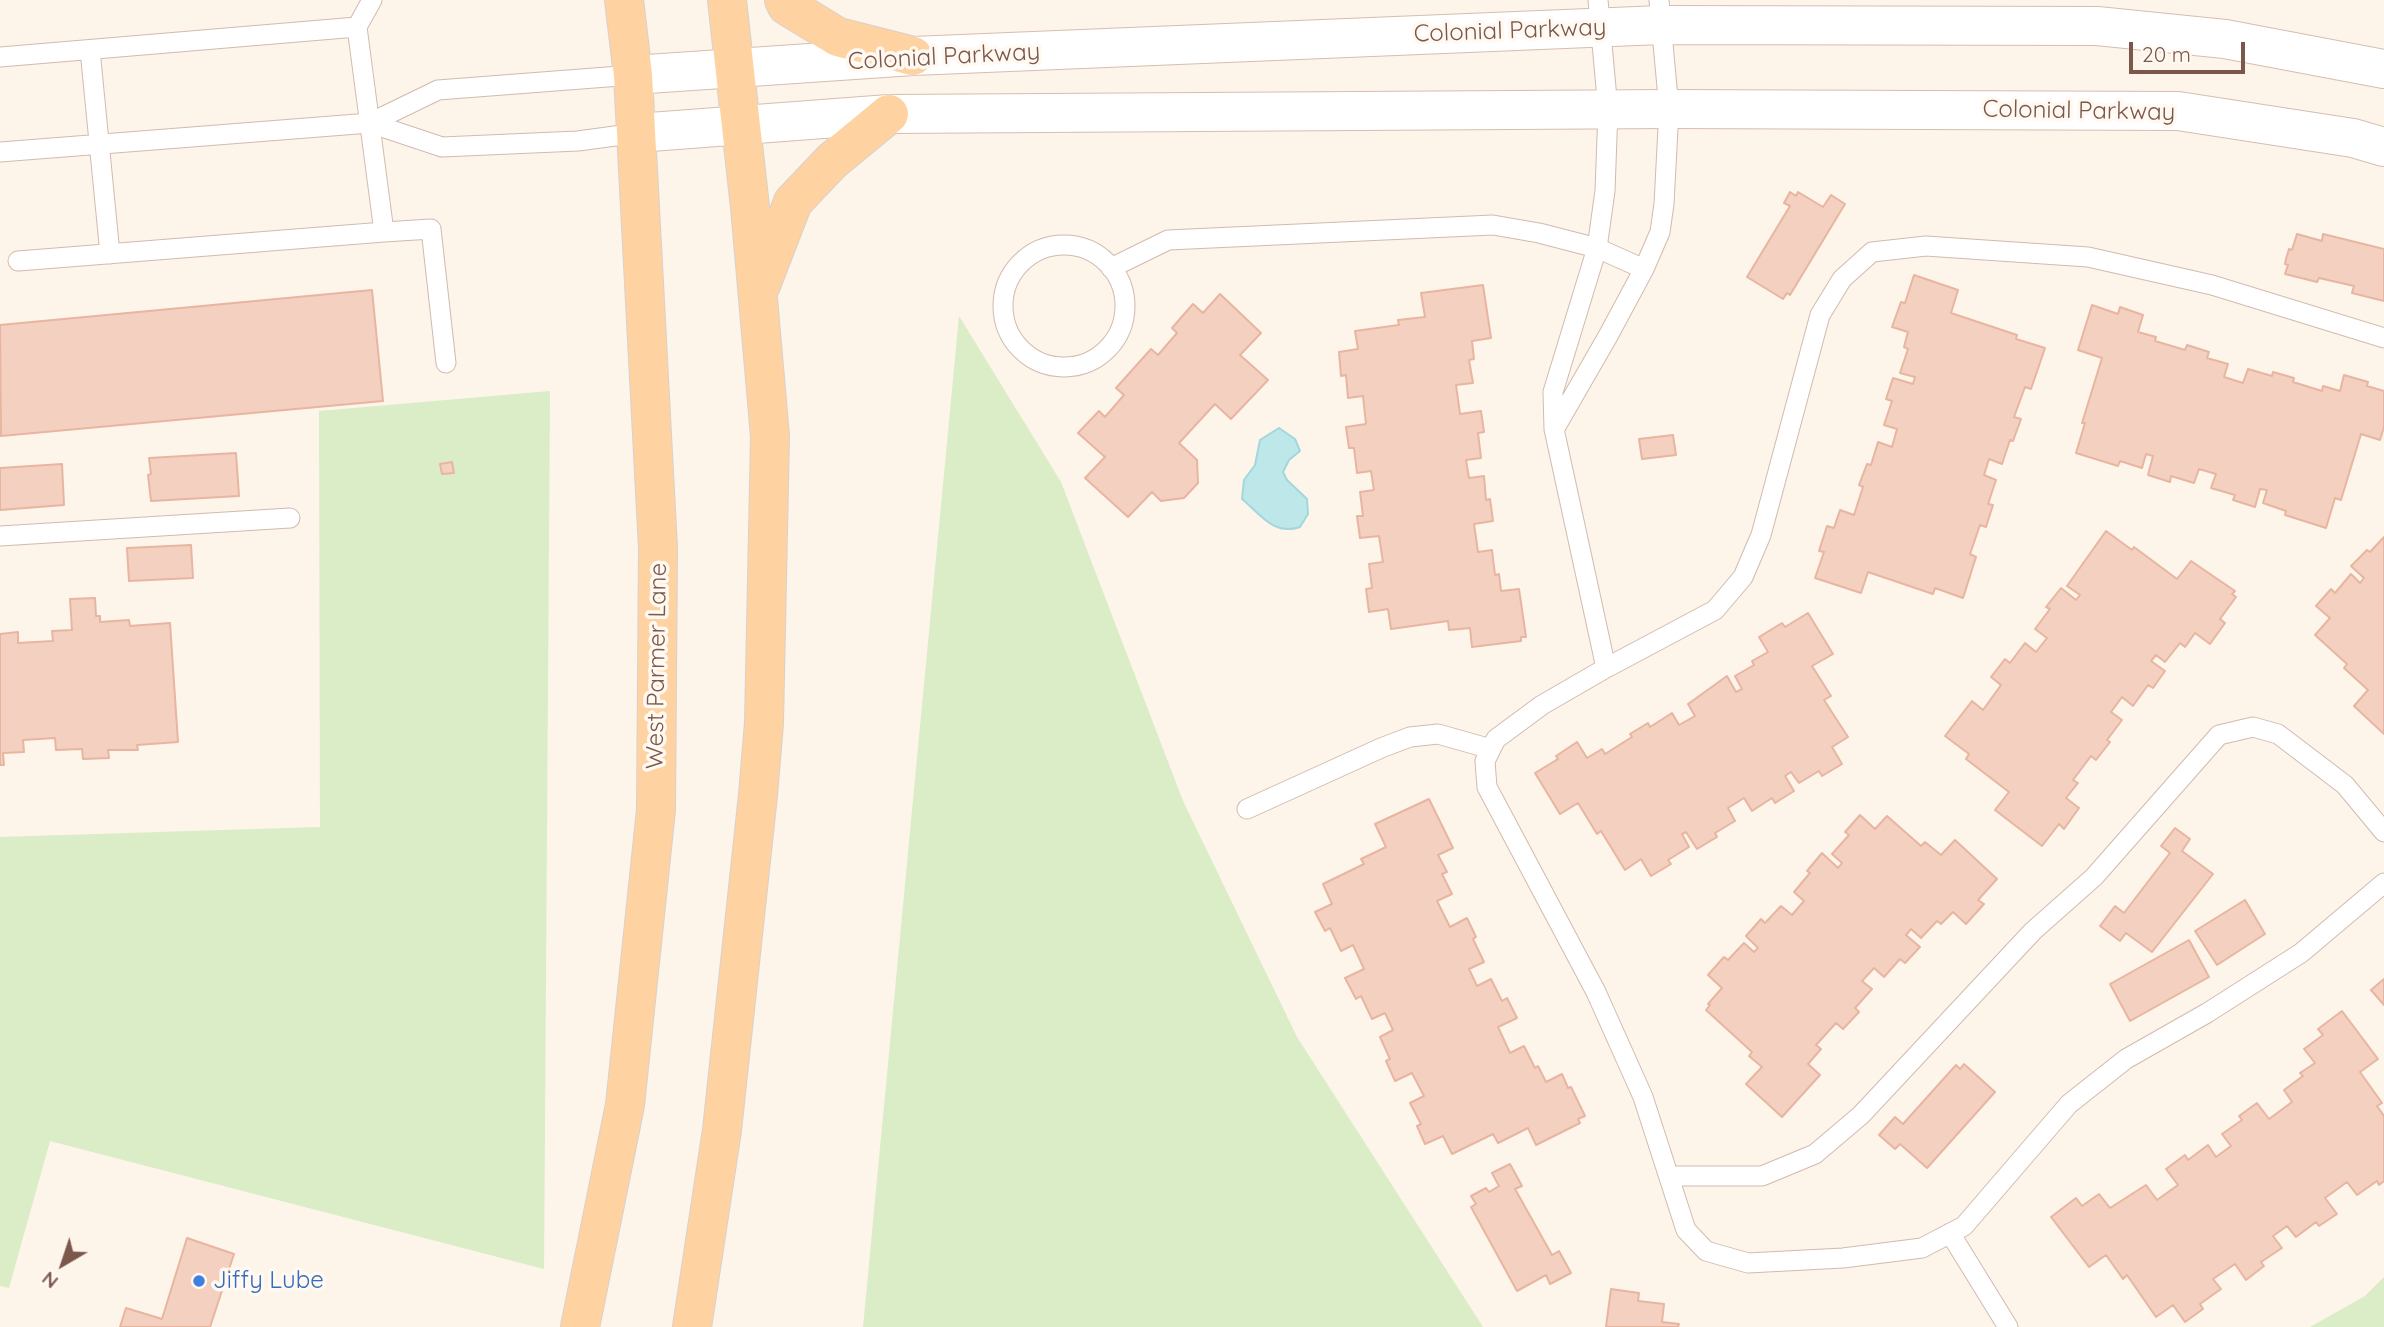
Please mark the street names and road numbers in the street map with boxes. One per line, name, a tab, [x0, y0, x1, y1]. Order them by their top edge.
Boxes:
street label: Colonial Parkway	[1413, 13, 1607, 49]
street label: Colonial Parkway	[847, 38, 1041, 76]
street label: Colonial Parkway	[1982, 95, 2176, 127]
street label: West Parmer Lane	[641, 563, 673, 769]

